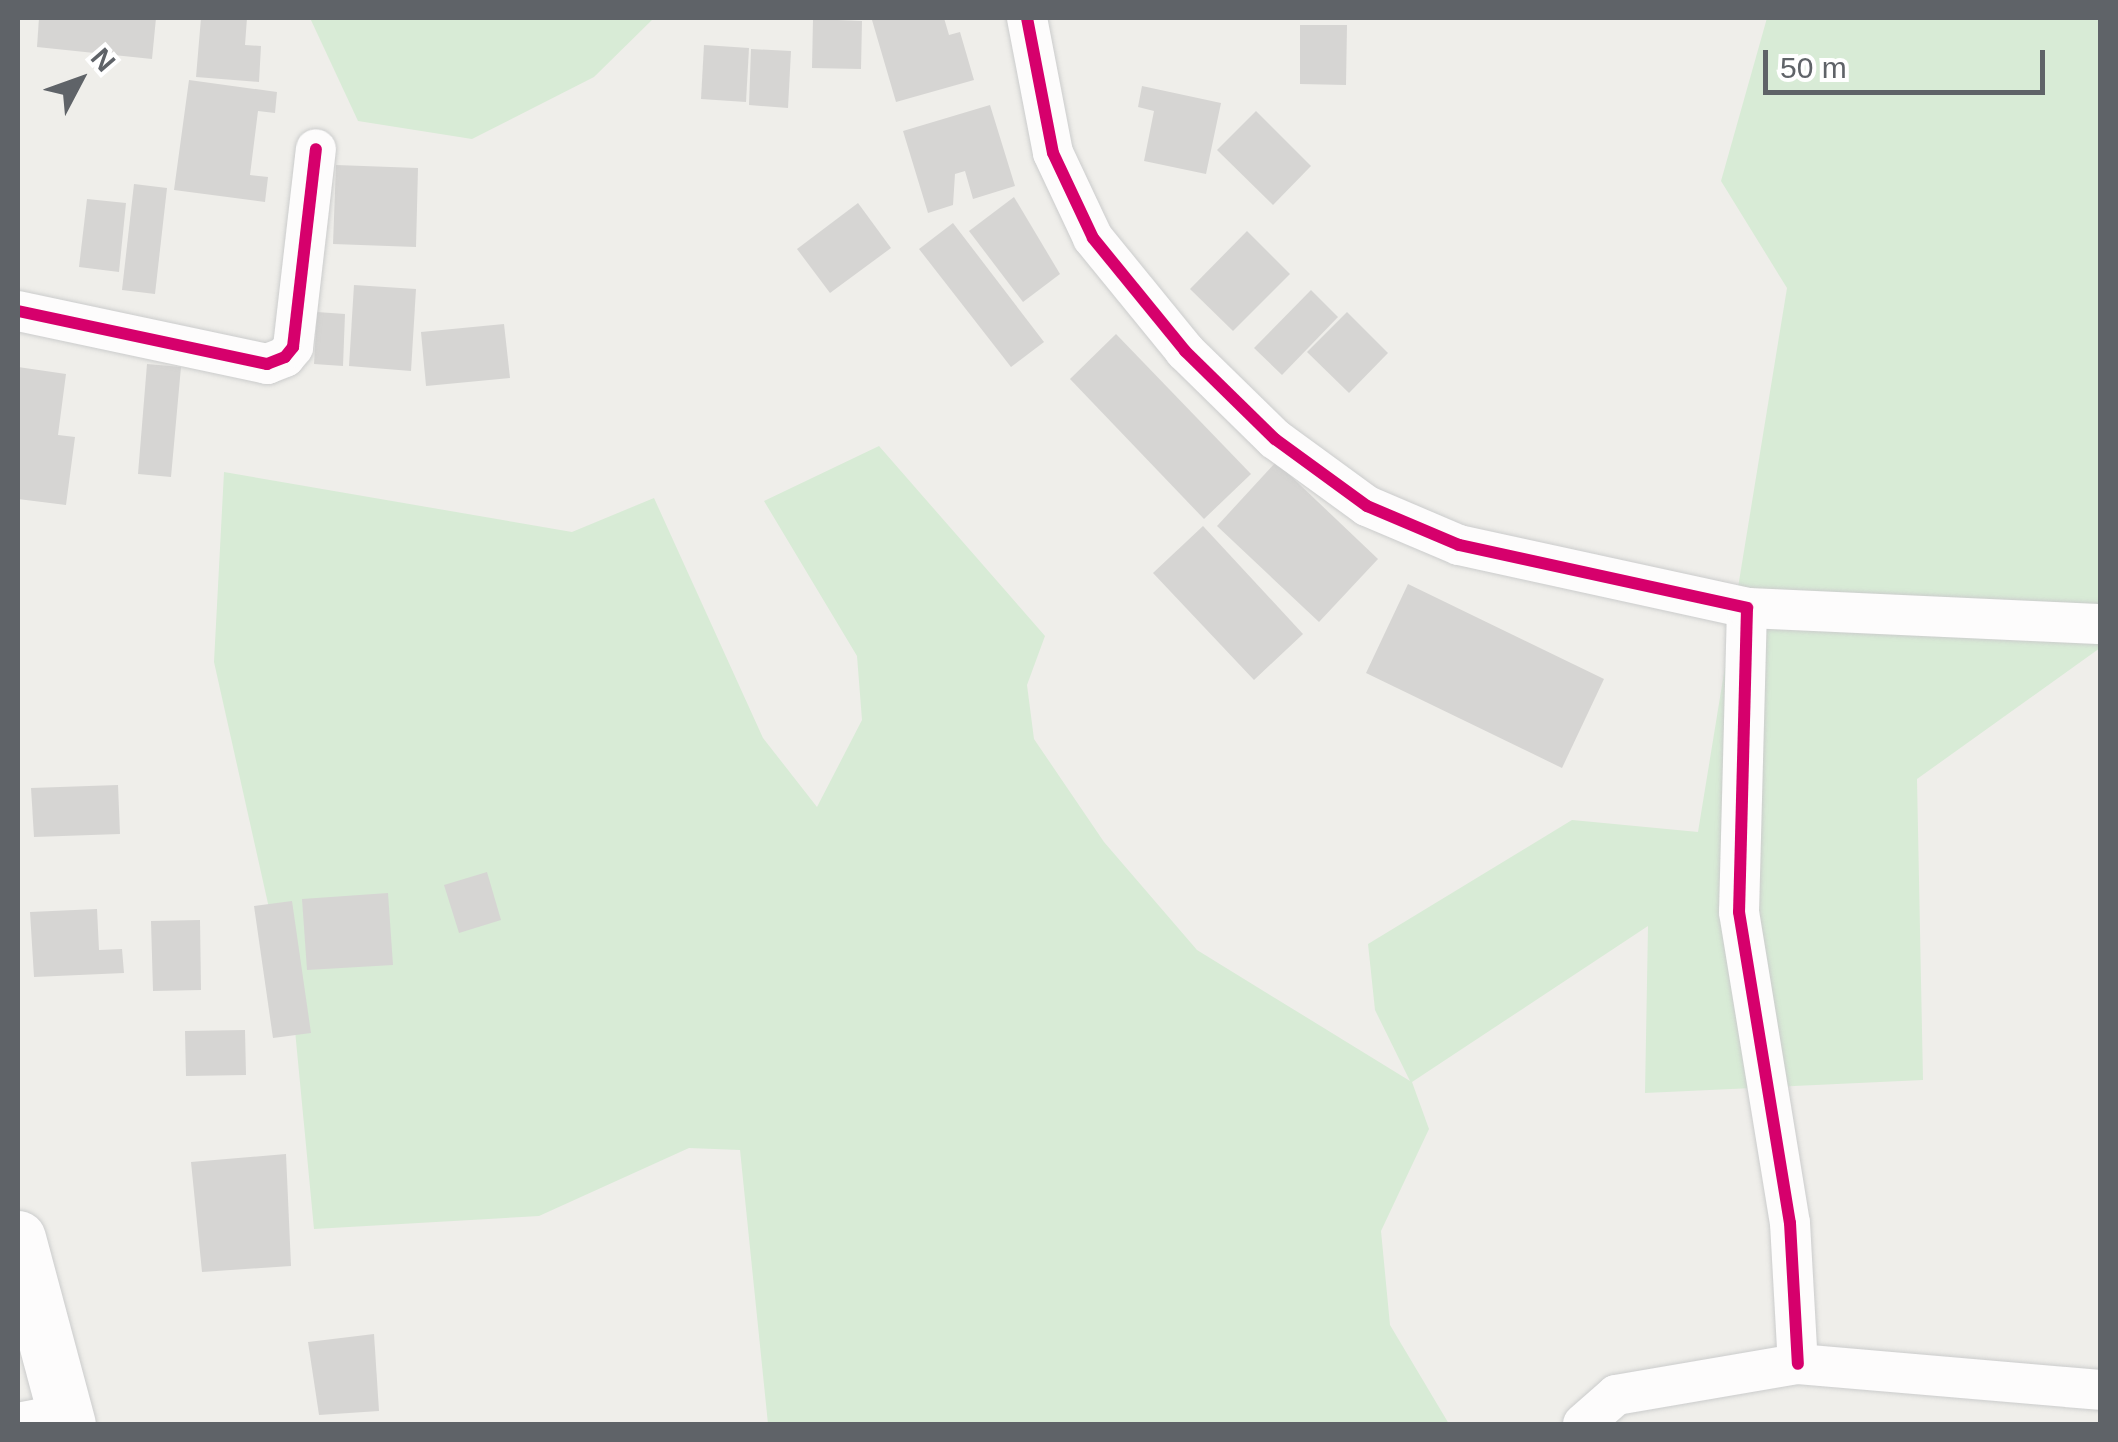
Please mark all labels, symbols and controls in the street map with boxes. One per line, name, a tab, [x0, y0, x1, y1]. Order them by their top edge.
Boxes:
north arrow	[30, 30, 130, 130]
scale bar	[1768, 30, 2050, 92]
text: N	[85, 42, 121, 78]
text: 50 m	[1780, 51, 1847, 84]

